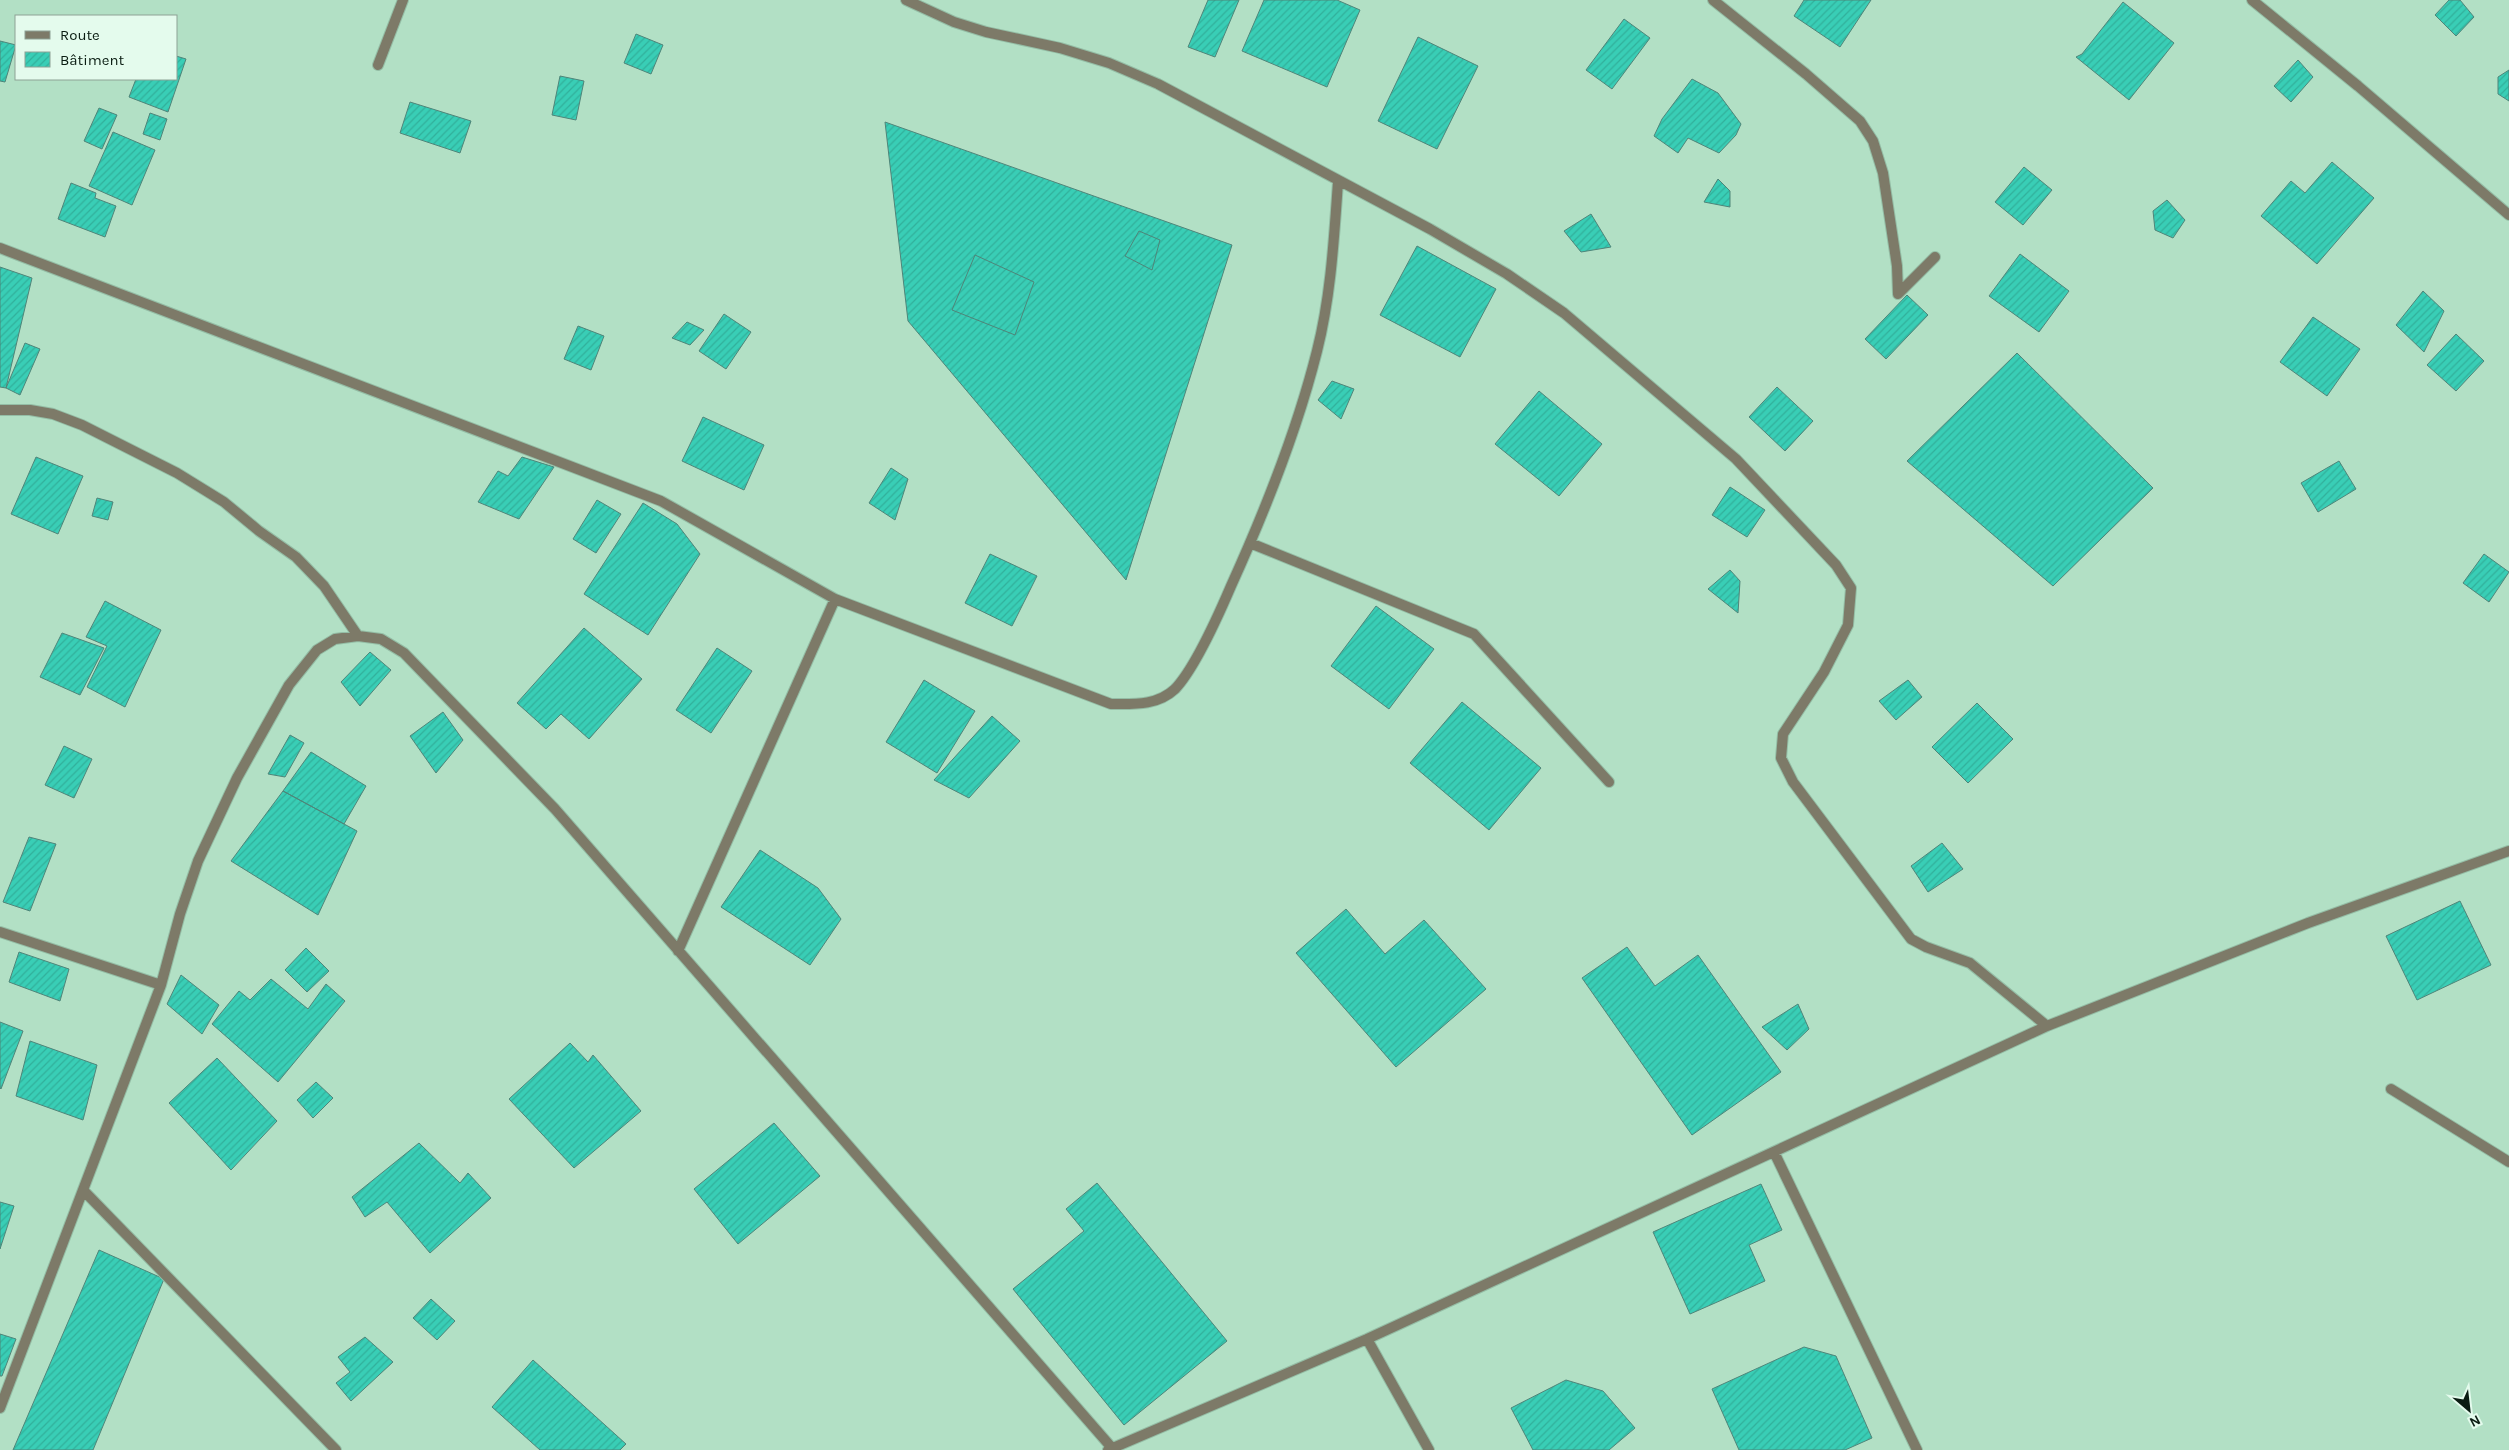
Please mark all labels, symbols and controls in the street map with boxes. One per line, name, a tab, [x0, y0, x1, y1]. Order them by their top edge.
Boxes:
legend	[15, 15, 178, 80]
text: Route	[60, 26, 100, 44]
text: Bâtiment	[60, 51, 124, 69]
north arrow	[2444, 1385, 2494, 1435]
text: N	[2466, 1411, 2483, 1431]

